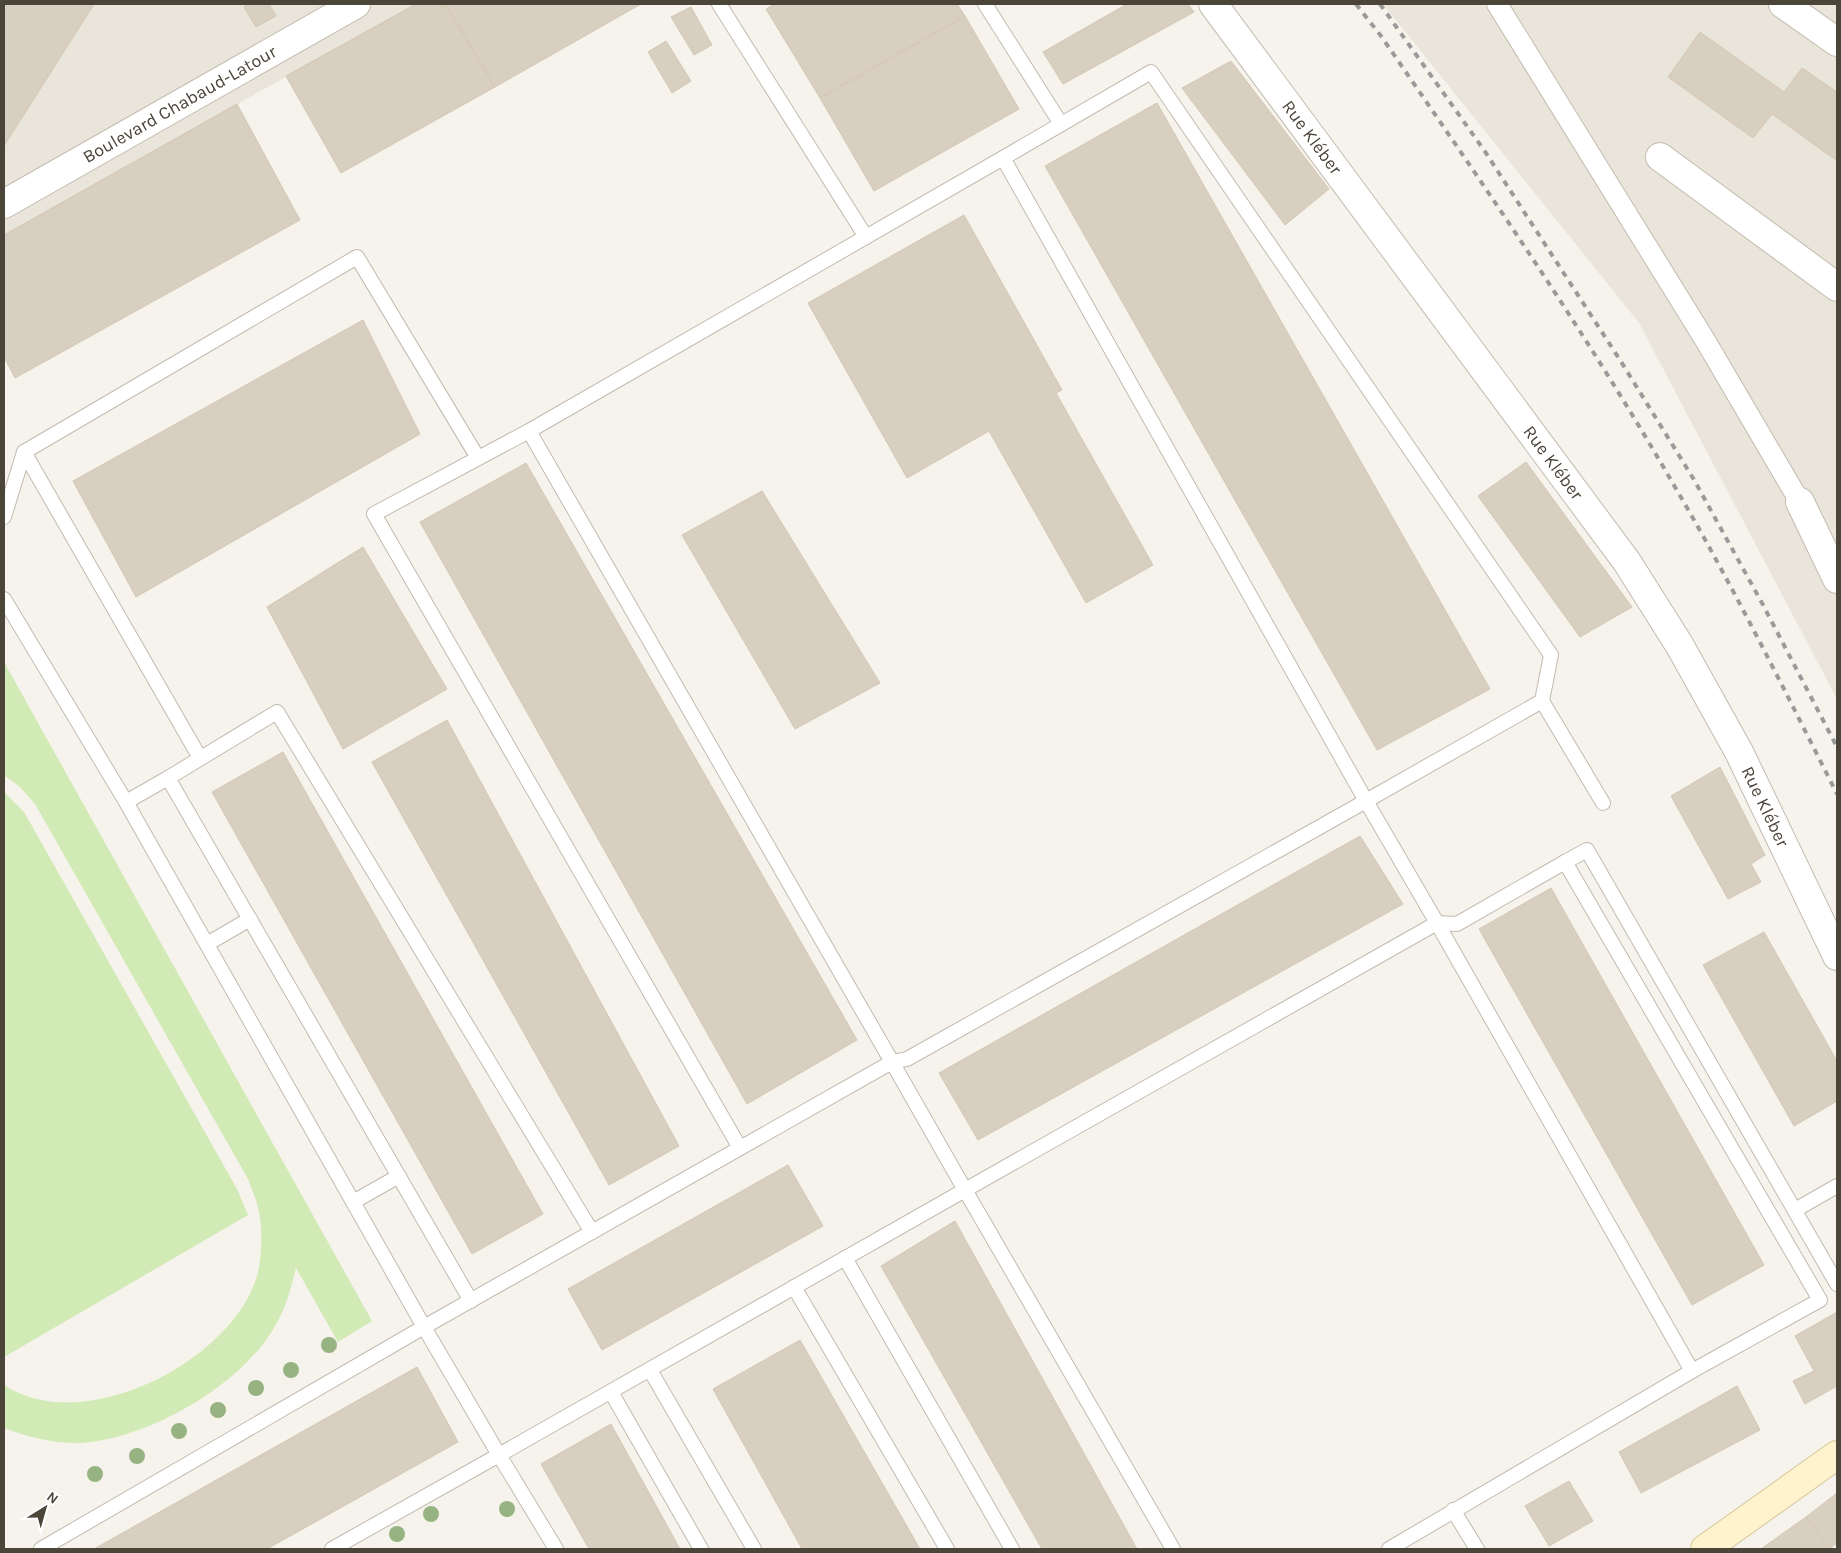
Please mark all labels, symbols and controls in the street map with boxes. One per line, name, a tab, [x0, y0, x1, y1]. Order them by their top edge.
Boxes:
street label: Boulevard Chabaud-Latour	[79, 40, 281, 168]
street label: Rue Kléber	[1277, 96, 1347, 179]
street label: Rue Kléber	[1518, 421, 1588, 505]
street label: Rue Kléber	[1736, 763, 1794, 851]
north arrow	[20, 1483, 70, 1533]
text: N	[43, 1488, 62, 1508]

